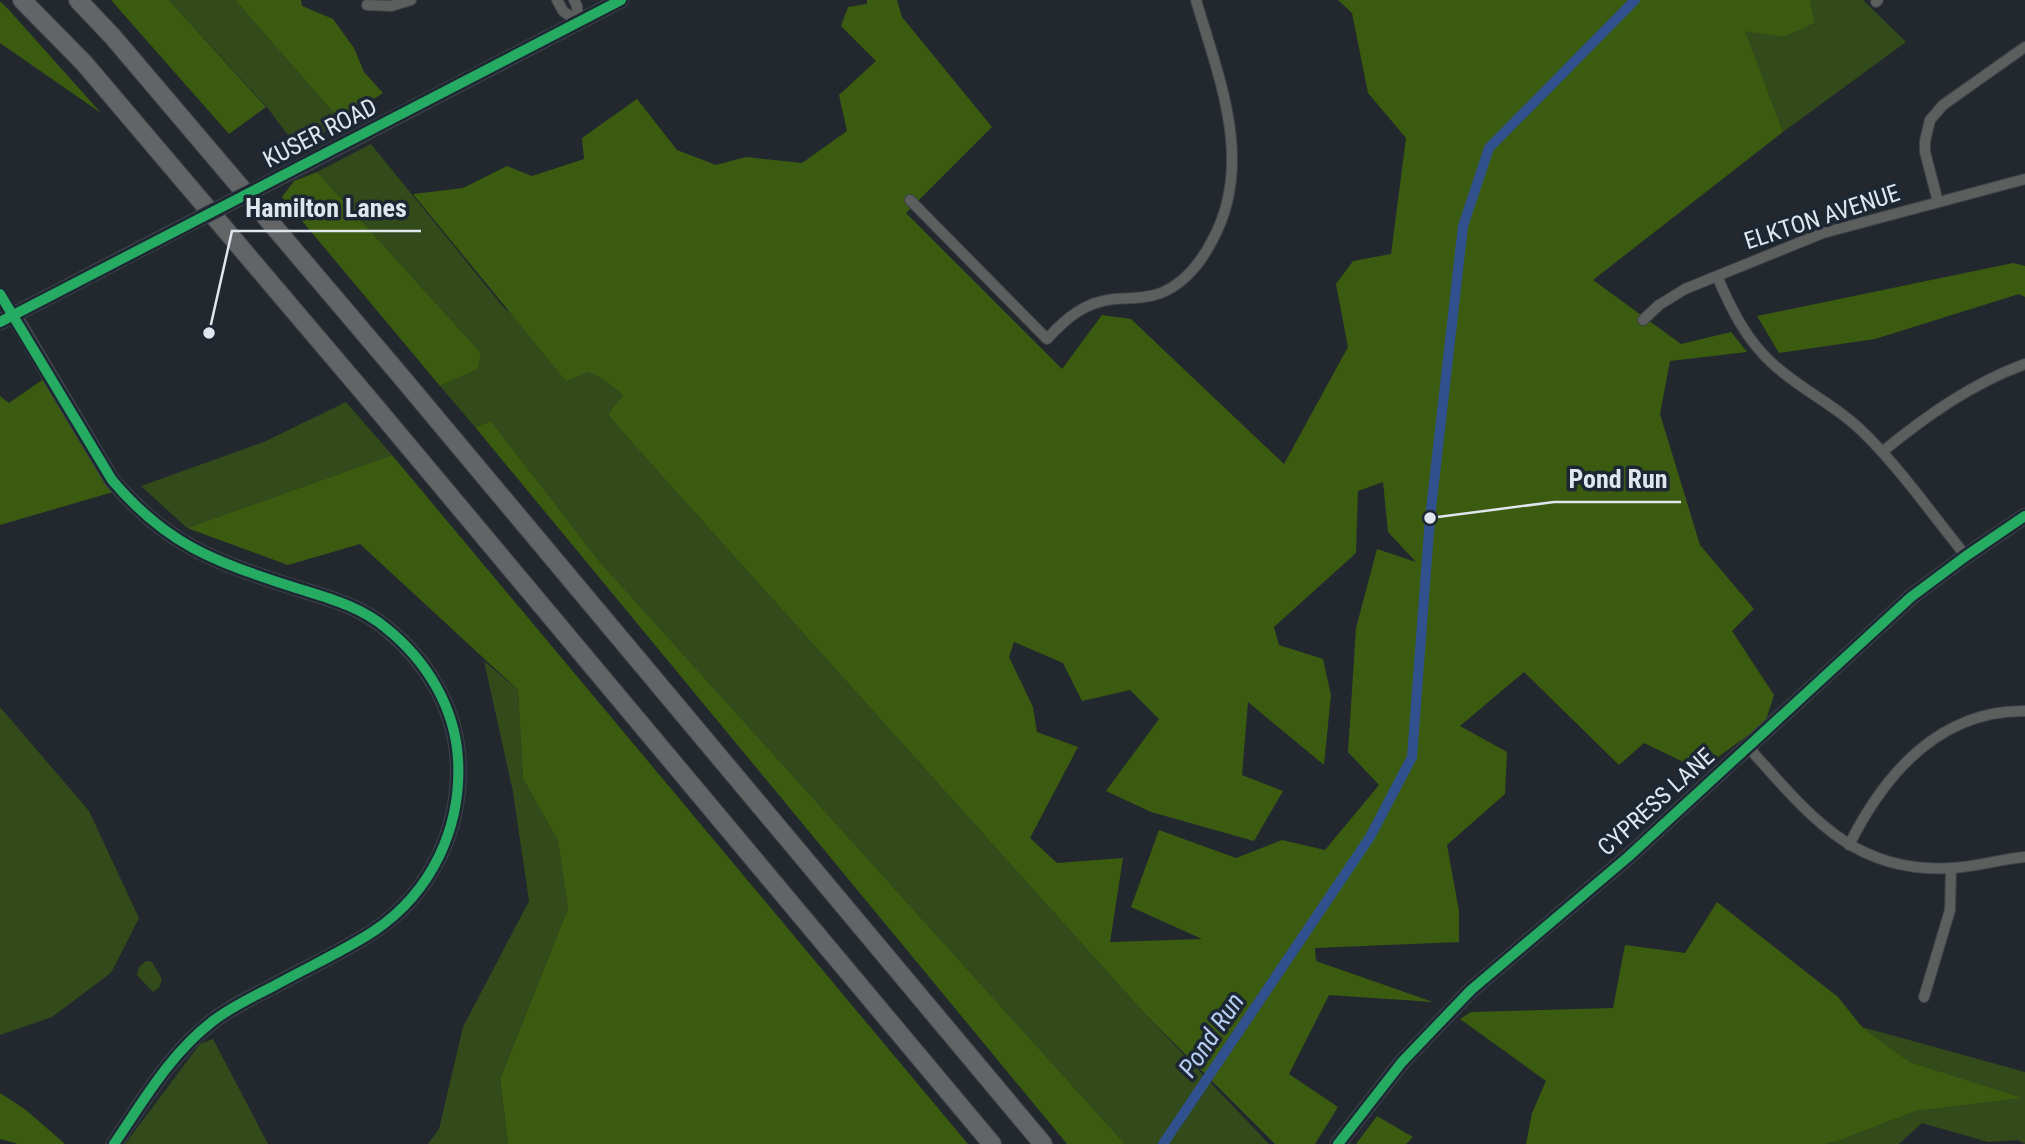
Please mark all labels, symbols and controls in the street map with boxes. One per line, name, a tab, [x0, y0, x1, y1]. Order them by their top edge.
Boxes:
street label: KUSER ROAD	[259, 92, 381, 174]
street label: ELKTON AVENUE	[1741, 179, 1903, 255]
callout: Hamilton Lanes	[232, 184, 421, 231]
text: Hamilton Lanes	[245, 193, 407, 223]
callout: Pond Run	[1554, 455, 1681, 502]
text: Pond Run	[1568, 464, 1668, 494]
street label: CYPRESS LANE	[1592, 742, 1720, 862]
water label: Pond Run	[1172, 987, 1250, 1083]

